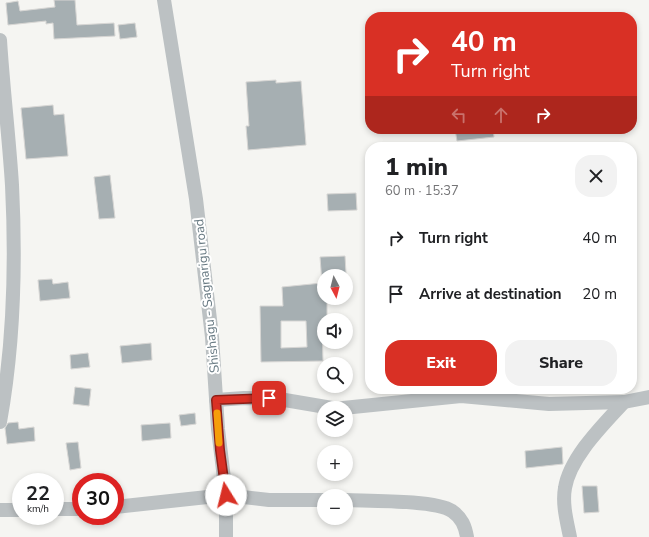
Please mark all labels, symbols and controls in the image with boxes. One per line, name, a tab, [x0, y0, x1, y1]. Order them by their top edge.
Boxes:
text: 40 m	[451, 23, 517, 61]
icon: right	[385, 28, 437, 80]
text: Turn right	[451, 59, 530, 83]
icon: left	[448, 104, 470, 126]
icon: ahead	[490, 104, 512, 126]
icon: right	[532, 104, 554, 126]
text: 1 min	[385, 151, 448, 183]
button: close	[575, 155, 617, 197]
text: 60 m · 15:37	[385, 182, 459, 200]
street label: Shishagu - Sagnarigu road	[190, 218, 224, 374]
icon: right	[385, 227, 407, 249]
text: Turn right	[419, 228, 488, 248]
text: 40 m	[582, 228, 617, 248]
north arrow	[317, 269, 353, 305]
map controls	[317, 269, 353, 525]
icon: arrive	[385, 283, 407, 305]
text: Arrive at destination	[419, 284, 562, 304]
text: 20 m	[582, 284, 617, 304]
button: sound	[317, 313, 353, 349]
button: Exit	[385, 340, 497, 386]
button: Share	[505, 340, 617, 386]
button: search	[317, 357, 353, 393]
pin	[252, 381, 286, 415]
icon: arrive	[258, 387, 280, 409]
button: layers	[317, 401, 353, 437]
button: +	[317, 445, 353, 481]
speed limit sign: 30	[72, 473, 124, 525]
position arrow	[205, 474, 247, 516]
text: 22	[26, 480, 50, 507]
button: −	[317, 489, 353, 525]
text: km/h	[27, 502, 49, 516]

